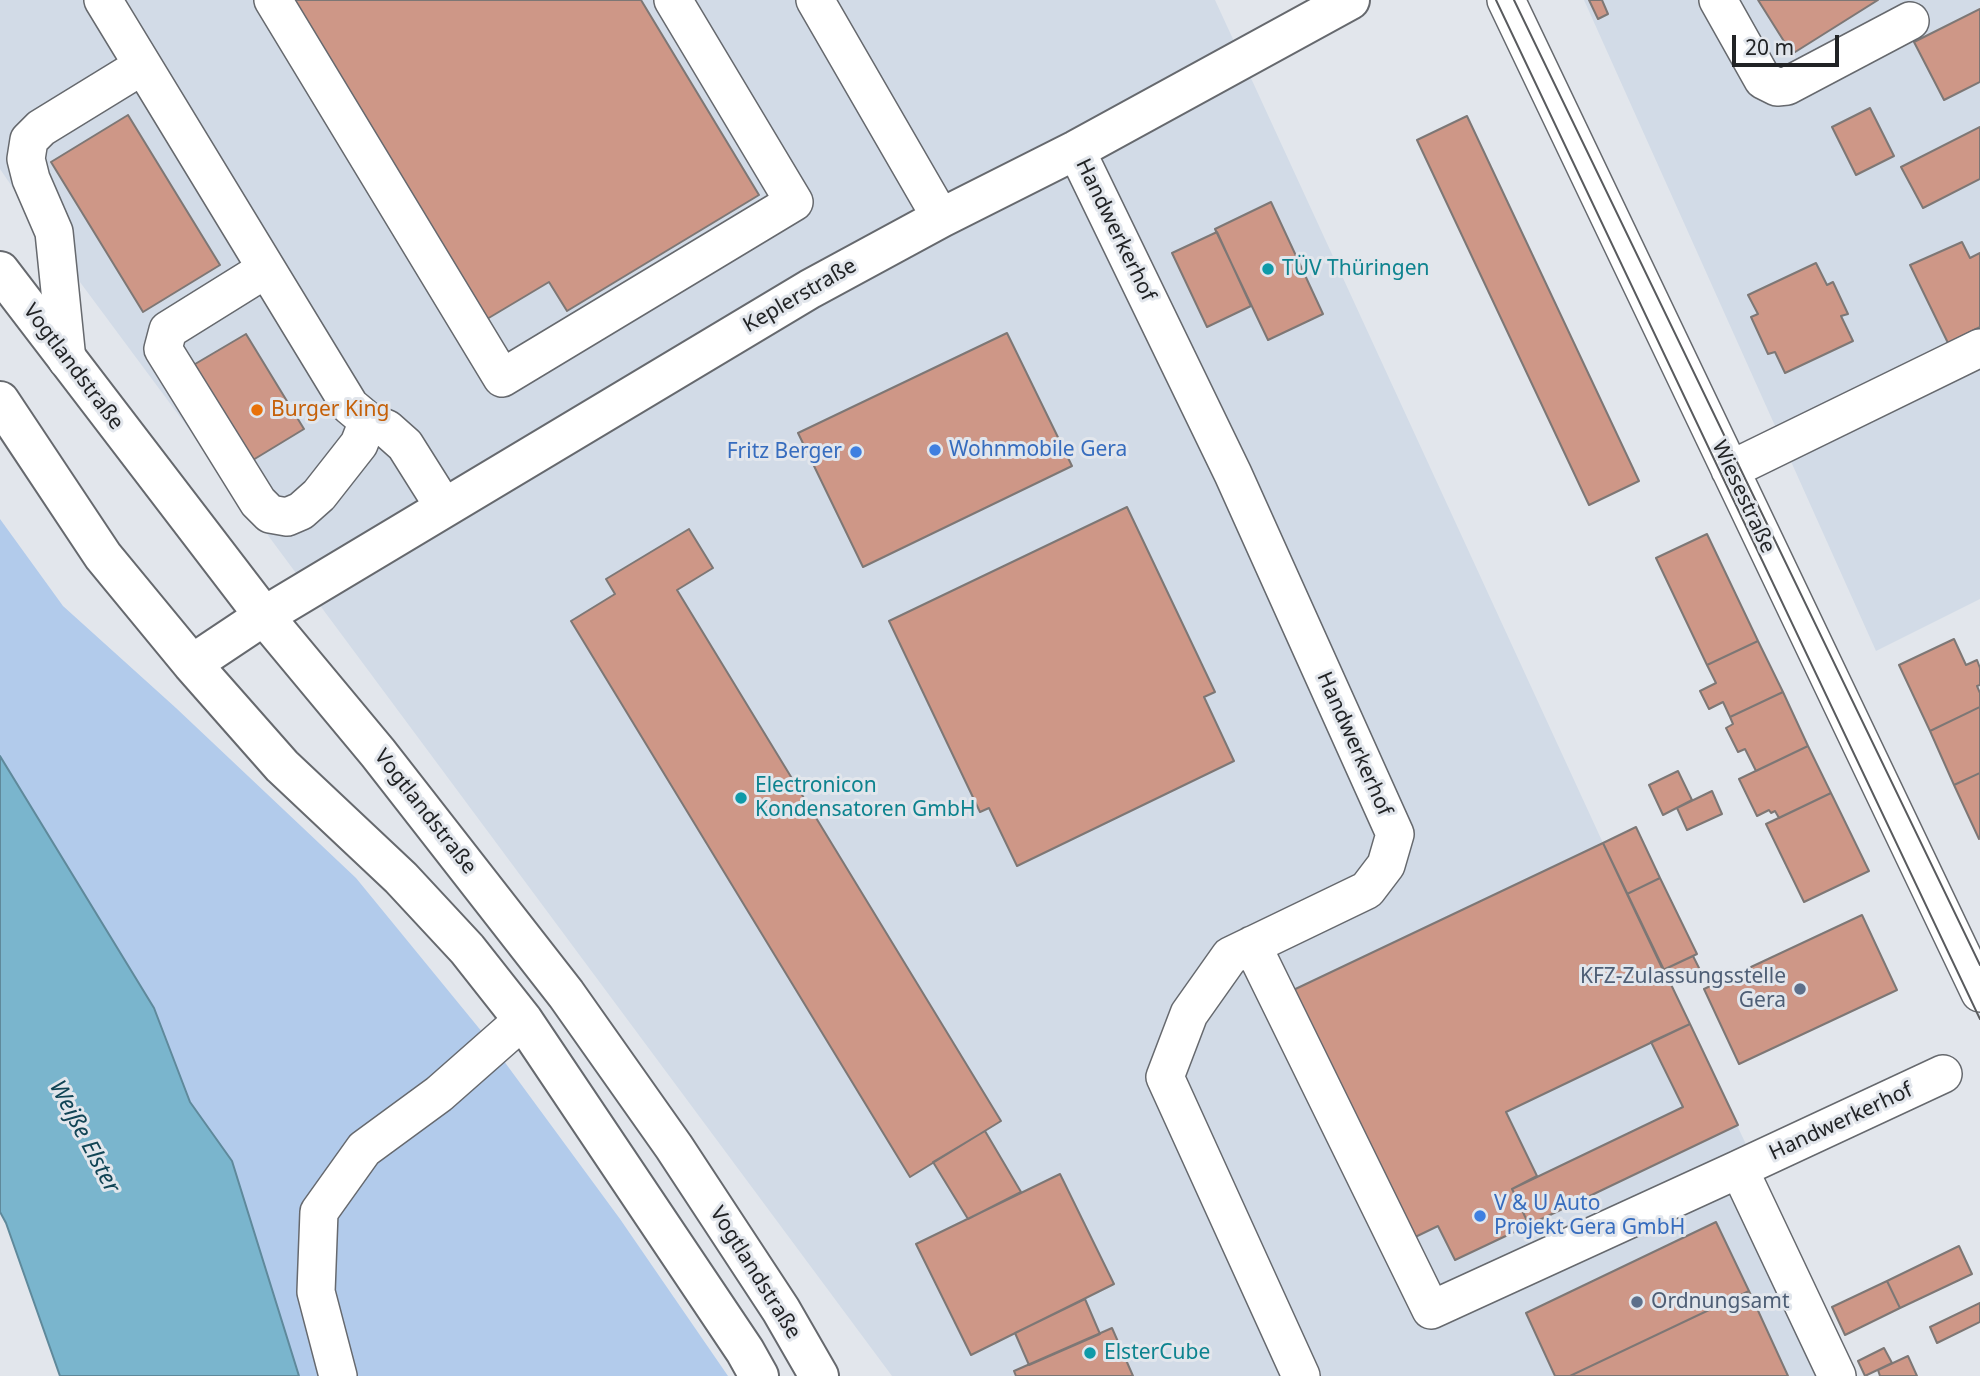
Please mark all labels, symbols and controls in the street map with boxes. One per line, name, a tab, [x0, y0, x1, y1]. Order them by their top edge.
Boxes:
scale bar	[1735, 21, 1842, 65]
text: 20 m	[1745, 33, 1794, 61]
street label: Handwerkerhof	[1070, 155, 1160, 305]
street label: Keplerstraße	[739, 253, 861, 339]
place label: TÜV Thüringen	[1282, 256, 1430, 282]
marker: TÜV Thüringen	[1260, 261, 1276, 277]
street label: Vogtlandstraße	[17, 299, 129, 435]
place label: Burger King	[271, 397, 389, 423]
marker: Burger King	[249, 402, 265, 418]
place label: Wohnmobile Gera	[949, 437, 1127, 463]
street label: Wiesestraße	[1706, 437, 1780, 557]
place label: Fritz Berger	[727, 439, 842, 465]
marker: Wohnmobile Gera	[927, 442, 943, 458]
marker: Fritz Berger	[848, 444, 864, 460]
street label: Handwerkerhof	[1311, 668, 1397, 820]
street label: Vogtlandstraße	[369, 745, 481, 879]
place label: Electronicon Kondensatoren GmbH	[755, 773, 975, 823]
marker: Electronicon Kondensatoren GmbH	[733, 790, 749, 806]
place label: KFZ-Zulassungsstelle Gera	[1580, 964, 1786, 1014]
marker: KFZ-Zulassungsstelle Gera	[1792, 981, 1808, 997]
water label: Weiße Elster	[43, 1076, 125, 1198]
street label: Handwerkerhof	[1765, 1078, 1917, 1166]
place label: V & U Auto Projekt Gera GmbH	[1494, 1191, 1685, 1241]
street label: Vogtlandstraße	[704, 1202, 806, 1344]
marker: V & U Auto Projekt Gera GmbH	[1472, 1208, 1488, 1224]
place label: Ordnungsamt	[1651, 1289, 1789, 1315]
marker: Ordnungsamt	[1629, 1294, 1645, 1310]
place label: ElsterCube	[1104, 1340, 1210, 1366]
marker: ElsterCube	[1082, 1345, 1098, 1361]

